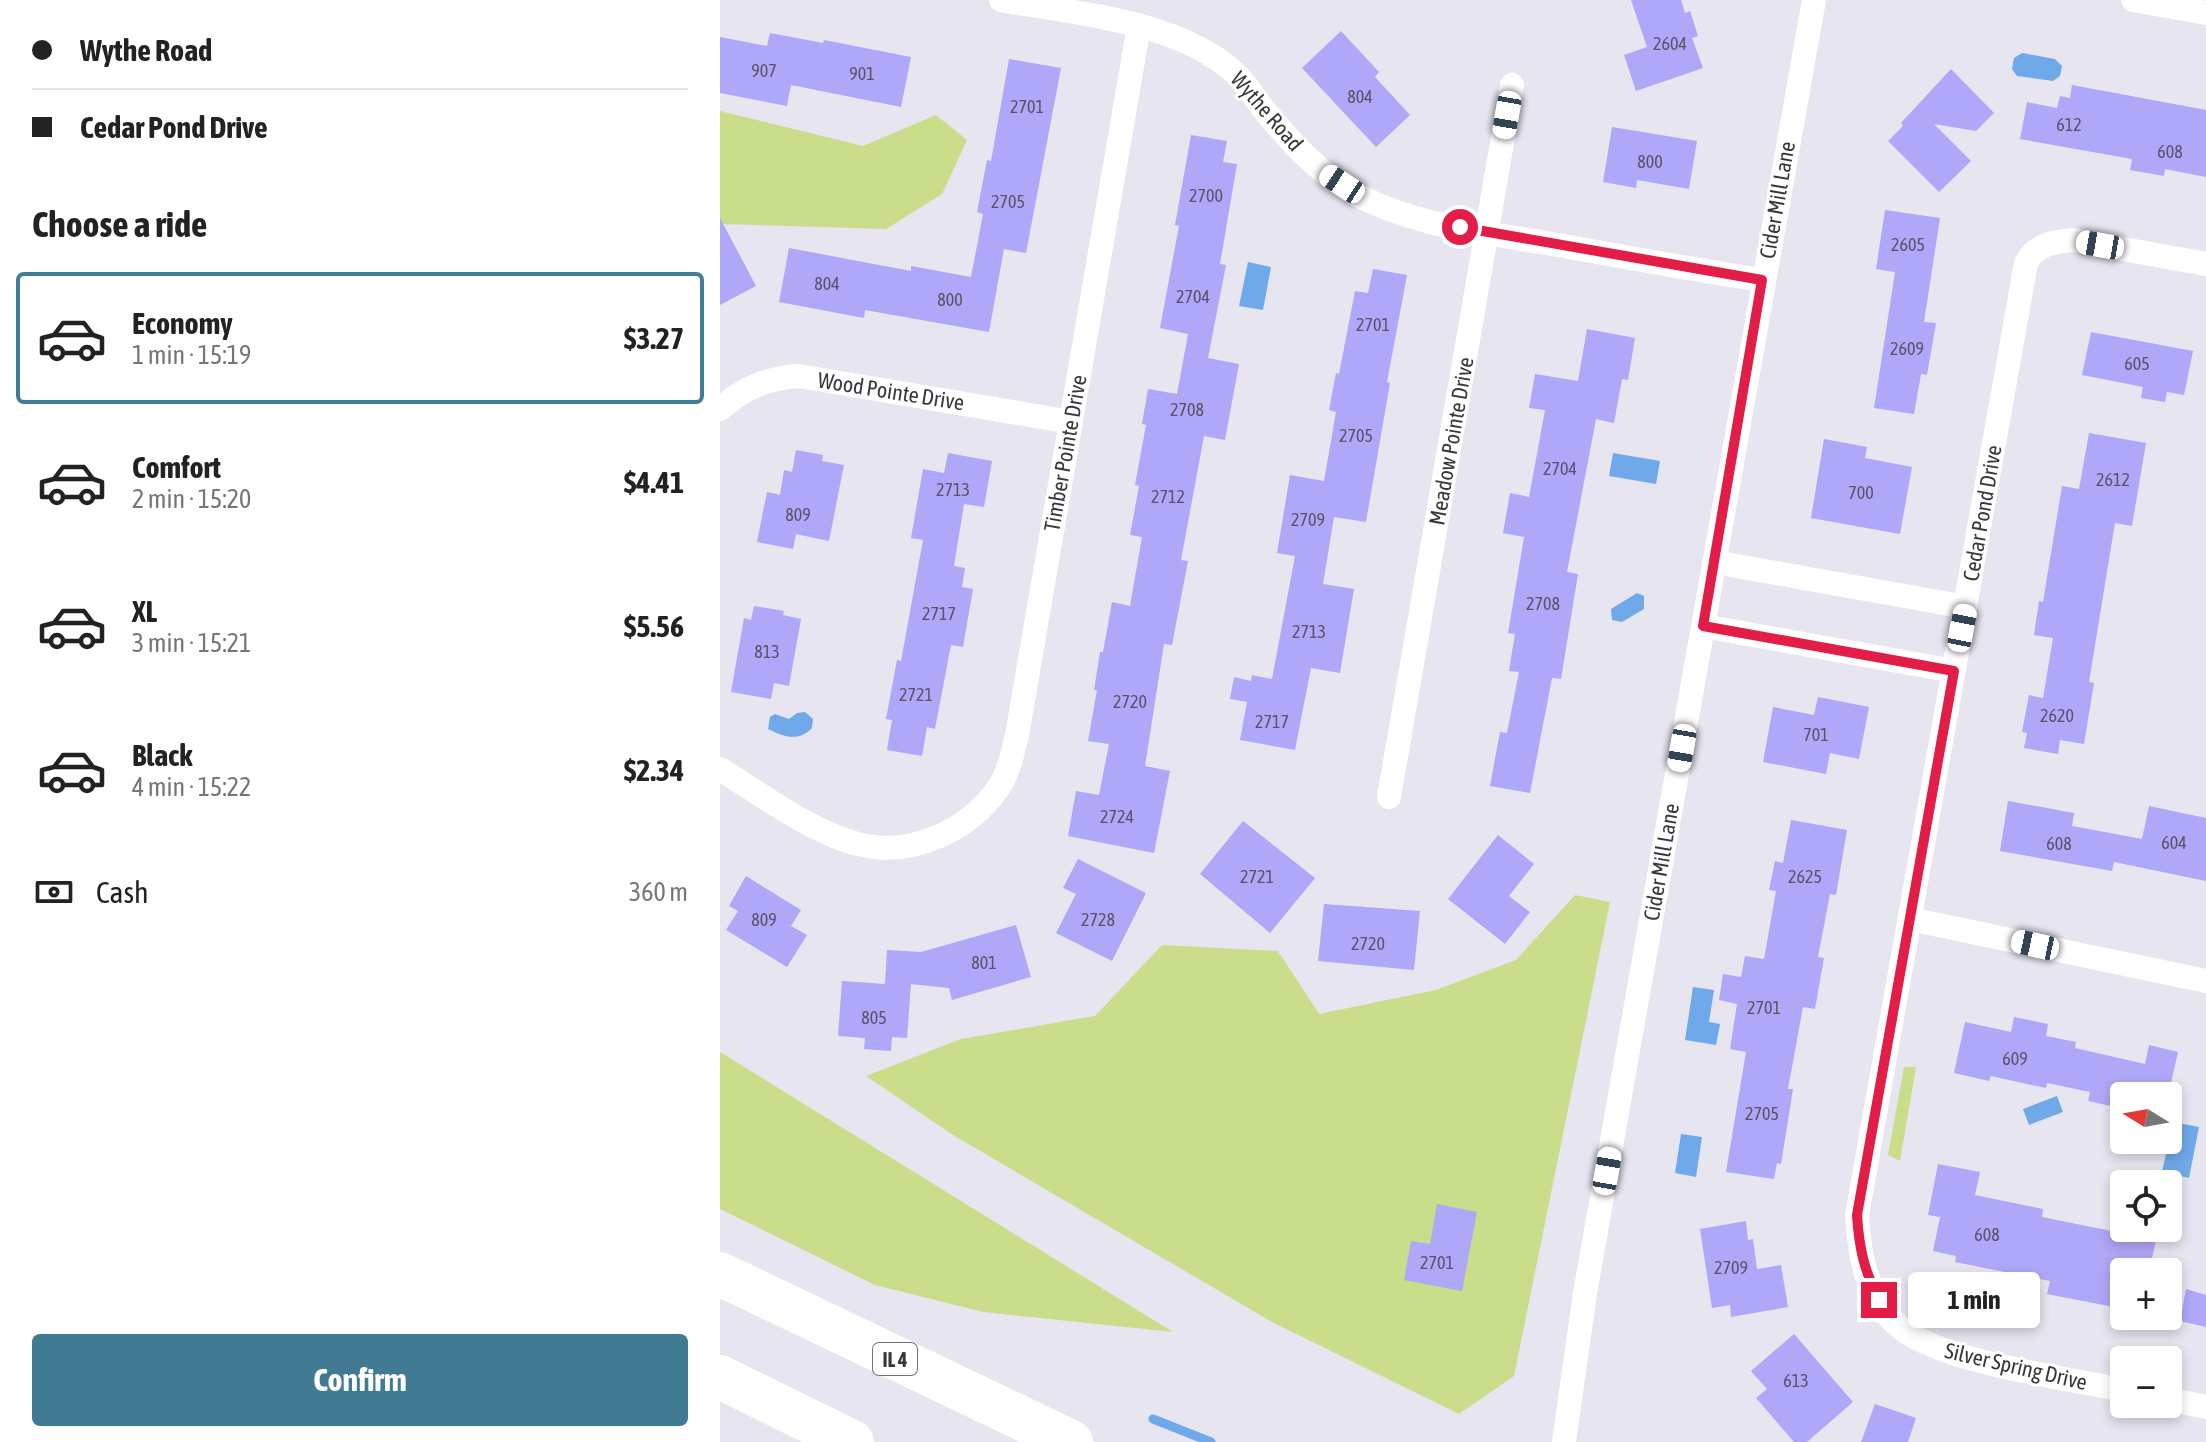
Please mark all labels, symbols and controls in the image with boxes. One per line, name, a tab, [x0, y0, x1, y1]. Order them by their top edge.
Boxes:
text: Wythe Road	[80, 33, 212, 67]
house number: 2604	[1653, 33, 1687, 54]
house number: 907	[751, 60, 777, 81]
house number: 901	[849, 63, 875, 84]
street label: Wythe Road	[1225, 66, 1309, 156]
house number: 804	[1347, 86, 1373, 107]
car	[1491, 89, 1523, 141]
house number: 2701	[1010, 96, 1044, 117]
text: Cedar Pond Drive	[80, 110, 268, 144]
house number: 612	[2056, 114, 2082, 135]
street label: Cider Mill Lane	[1754, 139, 1800, 261]
house number: 608	[2157, 141, 2183, 162]
house number: 800	[1637, 151, 1663, 172]
car	[1315, 161, 1369, 207]
house number: 2700	[1189, 185, 1223, 206]
house number: 2705	[991, 191, 1025, 212]
text: Choose a ride	[32, 203, 207, 245]
route start	[1442, 209, 1478, 245]
car	[2074, 229, 2126, 261]
house number: 2605	[1891, 234, 1925, 255]
house number: 804	[814, 273, 840, 294]
house number: 2704	[1176, 286, 1210, 307]
house number: 800	[937, 289, 963, 310]
icon: car	[36, 302, 108, 374]
text: Economy	[132, 306, 233, 340]
house number: 2701	[1356, 314, 1390, 335]
text: $3.27	[624, 321, 684, 355]
house number: 2609	[1890, 338, 1924, 359]
text: 1 min · 15:19	[132, 340, 251, 370]
house number: 605	[2124, 353, 2150, 374]
street label: Meadow Pointe Drive	[1423, 355, 1479, 527]
street label: Wood Pointe Drive	[816, 367, 966, 415]
street label: Timber Pointe Drive	[1038, 373, 1092, 533]
house number: 2708	[1170, 399, 1204, 420]
house number: 2705	[1339, 425, 1373, 446]
street label: Cedar Pond Drive	[1957, 443, 2007, 583]
icon: car	[36, 446, 108, 518]
text: Comfort	[132, 450, 221, 484]
house number: 2704	[1543, 458, 1577, 479]
text: $4.41	[624, 465, 684, 499]
house number: 2612	[2096, 469, 2130, 490]
house number: 2713	[936, 479, 970, 500]
house number: 700	[1848, 482, 1874, 503]
text: 2 min · 15:20	[132, 484, 251, 514]
house number: 2712	[1151, 486, 1185, 507]
house number: 809	[785, 504, 811, 525]
house number: 2709	[1291, 509, 1325, 530]
icon: car	[36, 590, 108, 662]
house number: 2708	[1526, 593, 1560, 614]
text: XL	[132, 594, 157, 628]
car	[1946, 602, 1978, 654]
house number: 2717	[922, 603, 956, 624]
text: $5.56	[624, 609, 684, 643]
house number: 2713	[1292, 621, 1326, 642]
text: 3 min · 15:21	[132, 628, 251, 658]
house number: 813	[754, 641, 780, 662]
house number: 2721	[899, 684, 933, 705]
house number: 2720	[1113, 691, 1147, 712]
house number: 2620	[2040, 705, 2074, 726]
house number: 2717	[1255, 711, 1289, 732]
car	[1666, 722, 1698, 774]
house number: 701	[1803, 724, 1829, 745]
icon: car	[36, 734, 108, 806]
text: Black	[132, 738, 192, 772]
text: $2.34	[624, 753, 684, 787]
text: 4 min · 15:22	[132, 772, 251, 802]
street label: Cider Mill Lane	[1638, 801, 1684, 923]
house number: 2724	[1100, 806, 1134, 827]
house number: 604	[2161, 832, 2187, 853]
house number: 608	[2046, 833, 2072, 854]
house number: 2721	[1240, 866, 1274, 887]
house number: 2625	[1788, 866, 1822, 887]
icon: cash	[32, 870, 76, 914]
text: Cash	[96, 875, 149, 909]
text: 360 m	[629, 877, 688, 907]
house number: 809	[751, 909, 777, 930]
house number: 2728	[1081, 909, 1115, 930]
car	[2009, 928, 2061, 962]
house number: 2720	[1351, 933, 1385, 954]
house number: 801	[971, 952, 997, 973]
house number: 2701	[1747, 997, 1781, 1018]
house number: 805	[861, 1007, 887, 1028]
house number: 609	[2002, 1048, 2028, 1069]
north arrow	[2110, 1082, 2182, 1154]
map controls	[2110, 1082, 2182, 1418]
house number: 2705	[1745, 1103, 1779, 1124]
car	[1591, 1145, 1623, 1197]
button: locate	[2110, 1170, 2182, 1242]
house number: 608	[1974, 1224, 2000, 1245]
house number: 2701	[1420, 1252, 1454, 1273]
house number: 2709	[1714, 1257, 1748, 1278]
button: +	[2110, 1258, 2182, 1330]
callout: 1 min	[1907, 1272, 2039, 1328]
route end	[1861, 1282, 1897, 1318]
text: 1 min	[1947, 1285, 2001, 1315]
button: Confirm	[32, 1334, 688, 1426]
street label: Silver Spring Drive	[1942, 1337, 2090, 1395]
road number: IL 4	[873, 1343, 917, 1375]
button: −	[2110, 1346, 2182, 1418]
house number: 613	[1783, 1370, 1809, 1391]

